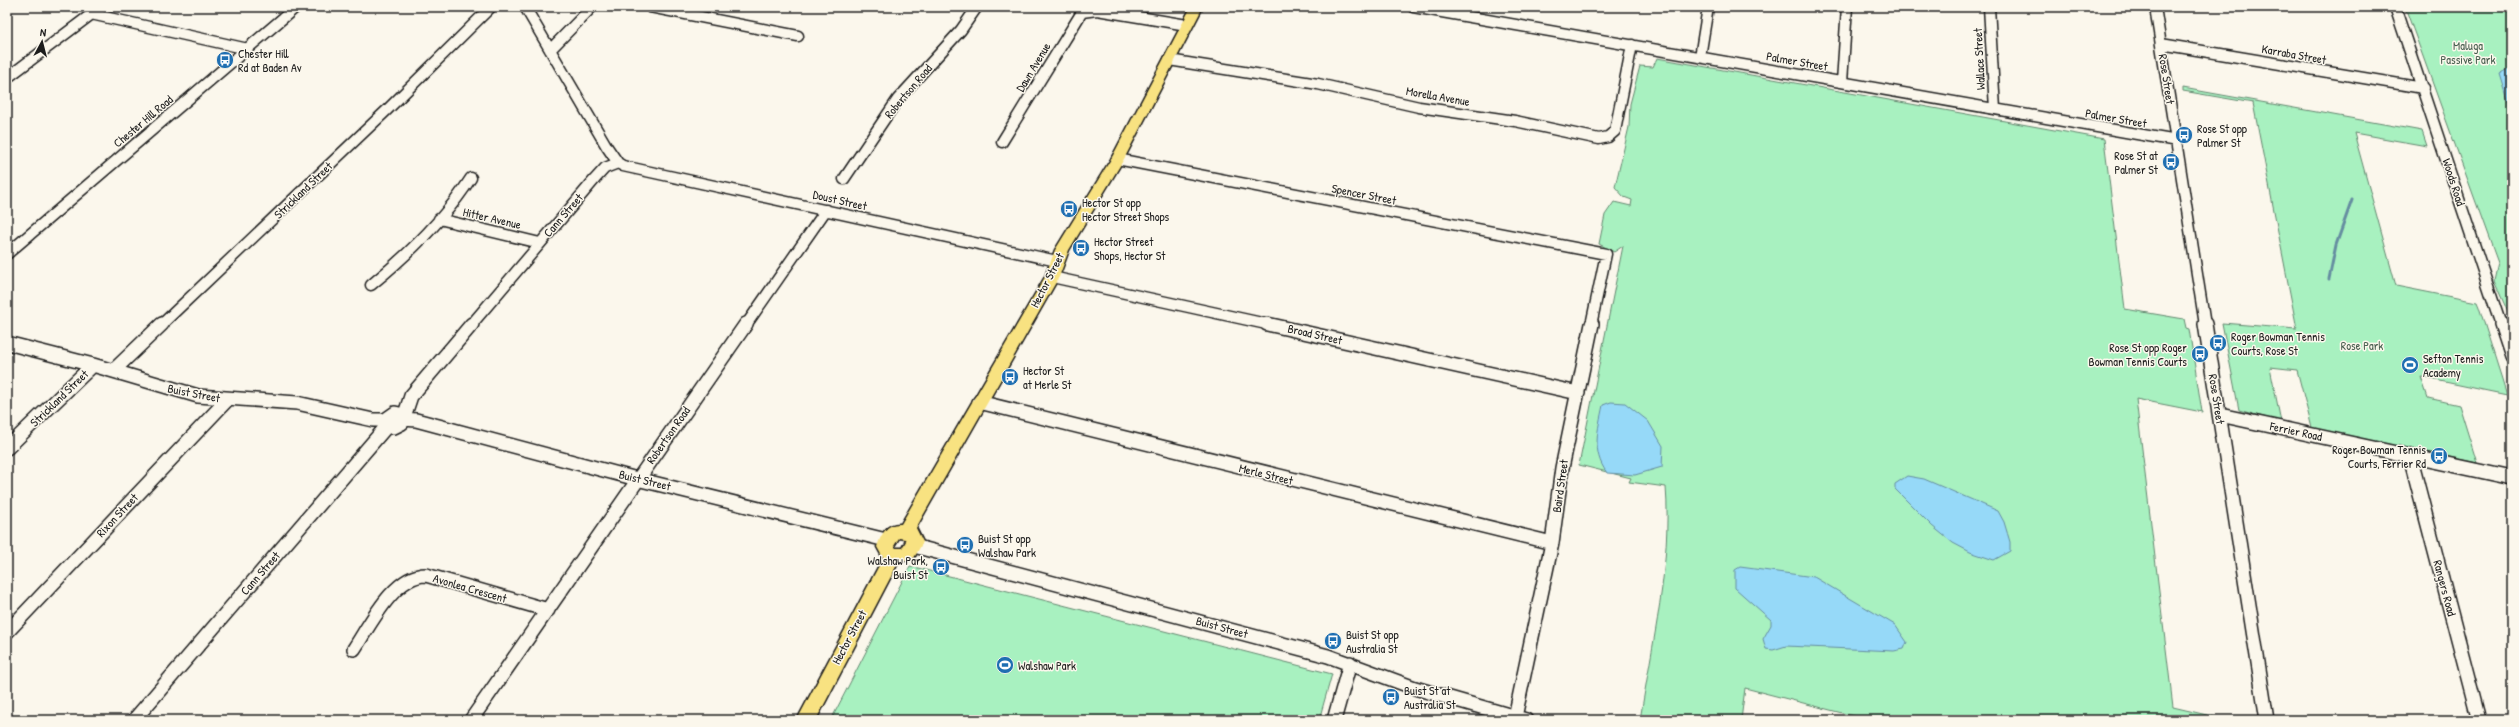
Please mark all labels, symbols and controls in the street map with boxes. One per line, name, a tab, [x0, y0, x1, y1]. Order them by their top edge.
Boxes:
north arrow	[22, 22, 62, 62]
text: N	[39, 25, 47, 39]
street label: Wallace Street	[1969, 27, 1989, 90]
park label: Maluga Passive Park	[2441, 37, 2495, 68]
street label: Dawn Avenue	[1012, 39, 1054, 95]
street label: Karraba Street	[2260, 40, 2328, 68]
place label: Chester Hill Rd at Baden Av	[238, 45, 302, 76]
street label: Palmer Street	[1765, 47, 1830, 75]
bus stop icon: Chester Hill Rd at Baden Av	[215, 50, 235, 70]
street label: Rose Street	[2155, 53, 2179, 106]
street label: Robertson Road	[880, 60, 936, 122]
street label: Morella Avenue	[1405, 82, 1471, 110]
street label: Chester Hill Road	[109, 91, 177, 151]
street label: Palmer Street	[2084, 104, 2149, 132]
place label: Rose St opp Palmer St	[2197, 120, 2247, 151]
bus stop icon: Rose St opp Palmer St	[2174, 125, 2194, 145]
place label: Rose St at Palmer St	[2114, 147, 2159, 178]
bus stop icon: Rose St at Palmer St	[2161, 152, 2181, 172]
street label: Woods Road	[2438, 156, 2470, 208]
street label: Strickland Street	[270, 157, 337, 222]
street label: Spencer Street	[1330, 179, 1399, 209]
street label: Doust Street	[811, 186, 869, 215]
street label: Cann Street	[539, 189, 587, 241]
place label: Hector St opp Hector Street Shops	[1082, 194, 1170, 225]
bus stop icon: Hector St opp Hector Street Shops	[1059, 199, 1079, 219]
street label: Hitter Avenue	[461, 203, 523, 233]
place label: Hector Street Shops, Hector St	[1094, 233, 1166, 264]
bus stop icon: Hector Street Shops, Hector St	[1071, 238, 1091, 258]
street label: Hector Street	[1026, 249, 1068, 310]
street label: Broad Street	[1286, 319, 1345, 349]
place label: Roger Bowman Tennis Courts, Rose St	[2231, 328, 2325, 359]
bus stop icon: Roger Bowman Tennis Courts, Rose St	[2208, 333, 2228, 353]
park label: Rose Park	[2341, 337, 2383, 354]
place label: Rose St opp Roger Bowman Tennis Courts	[2089, 339, 2187, 370]
bus stop icon: Rose St opp Roger Bowman Tennis Courts	[2190, 344, 2210, 364]
place label: Sefton Tennis Academy	[2423, 350, 2484, 381]
sports icon: Sefton Tennis Academy	[2400, 355, 2420, 375]
place label: Hector St at Merle St	[1023, 362, 1072, 393]
street label: Strickland Street	[26, 365, 93, 430]
bus stop icon: Hector St at Merle St	[1000, 367, 1020, 387]
street label: Rose Street	[2205, 373, 2229, 426]
street label: Buist Street	[166, 380, 222, 407]
street label: Robertson Road	[642, 403, 694, 467]
street label: Ferrier Road	[2267, 417, 2324, 445]
place label: Roger Bowman Tennis Courts, Ferrier Rd	[2332, 441, 2426, 472]
bus stop icon: Roger Bowman Tennis Courts, Ferrier Rd	[2429, 446, 2449, 466]
street label: Baird Street	[1548, 457, 1572, 514]
street label: Merle Street	[1237, 459, 1296, 489]
street label: Buist Street	[617, 465, 674, 495]
street label: Rixon Street	[92, 489, 142, 541]
place label: Buist St opp Walshaw Park	[978, 530, 1036, 561]
bus stop icon: Buist St opp Walshaw Park	[955, 535, 975, 555]
street label: Cann Street	[236, 547, 284, 599]
place label: Walshaw Park, Buist St	[868, 552, 929, 583]
bus stop icon: Walshaw Park, Buist St	[931, 557, 951, 577]
street label: Rangers Road	[2429, 558, 2461, 618]
street label: Avonlea Crescent	[431, 569, 510, 607]
street label: Hector Street	[828, 606, 871, 667]
street label: Buist Street	[1194, 612, 1251, 642]
place label: Buist St opp Australia St	[1346, 626, 1399, 657]
bus stop icon: Buist St opp Australia St	[1323, 631, 1343, 651]
sports icon: Walshaw Park	[995, 655, 1015, 675]
place label: Walshaw Park	[1018, 657, 1076, 674]
place label: Buist St at Australia St	[1404, 682, 1457, 713]
bus stop icon: Buist St at Australia St	[1381, 687, 1401, 707]

